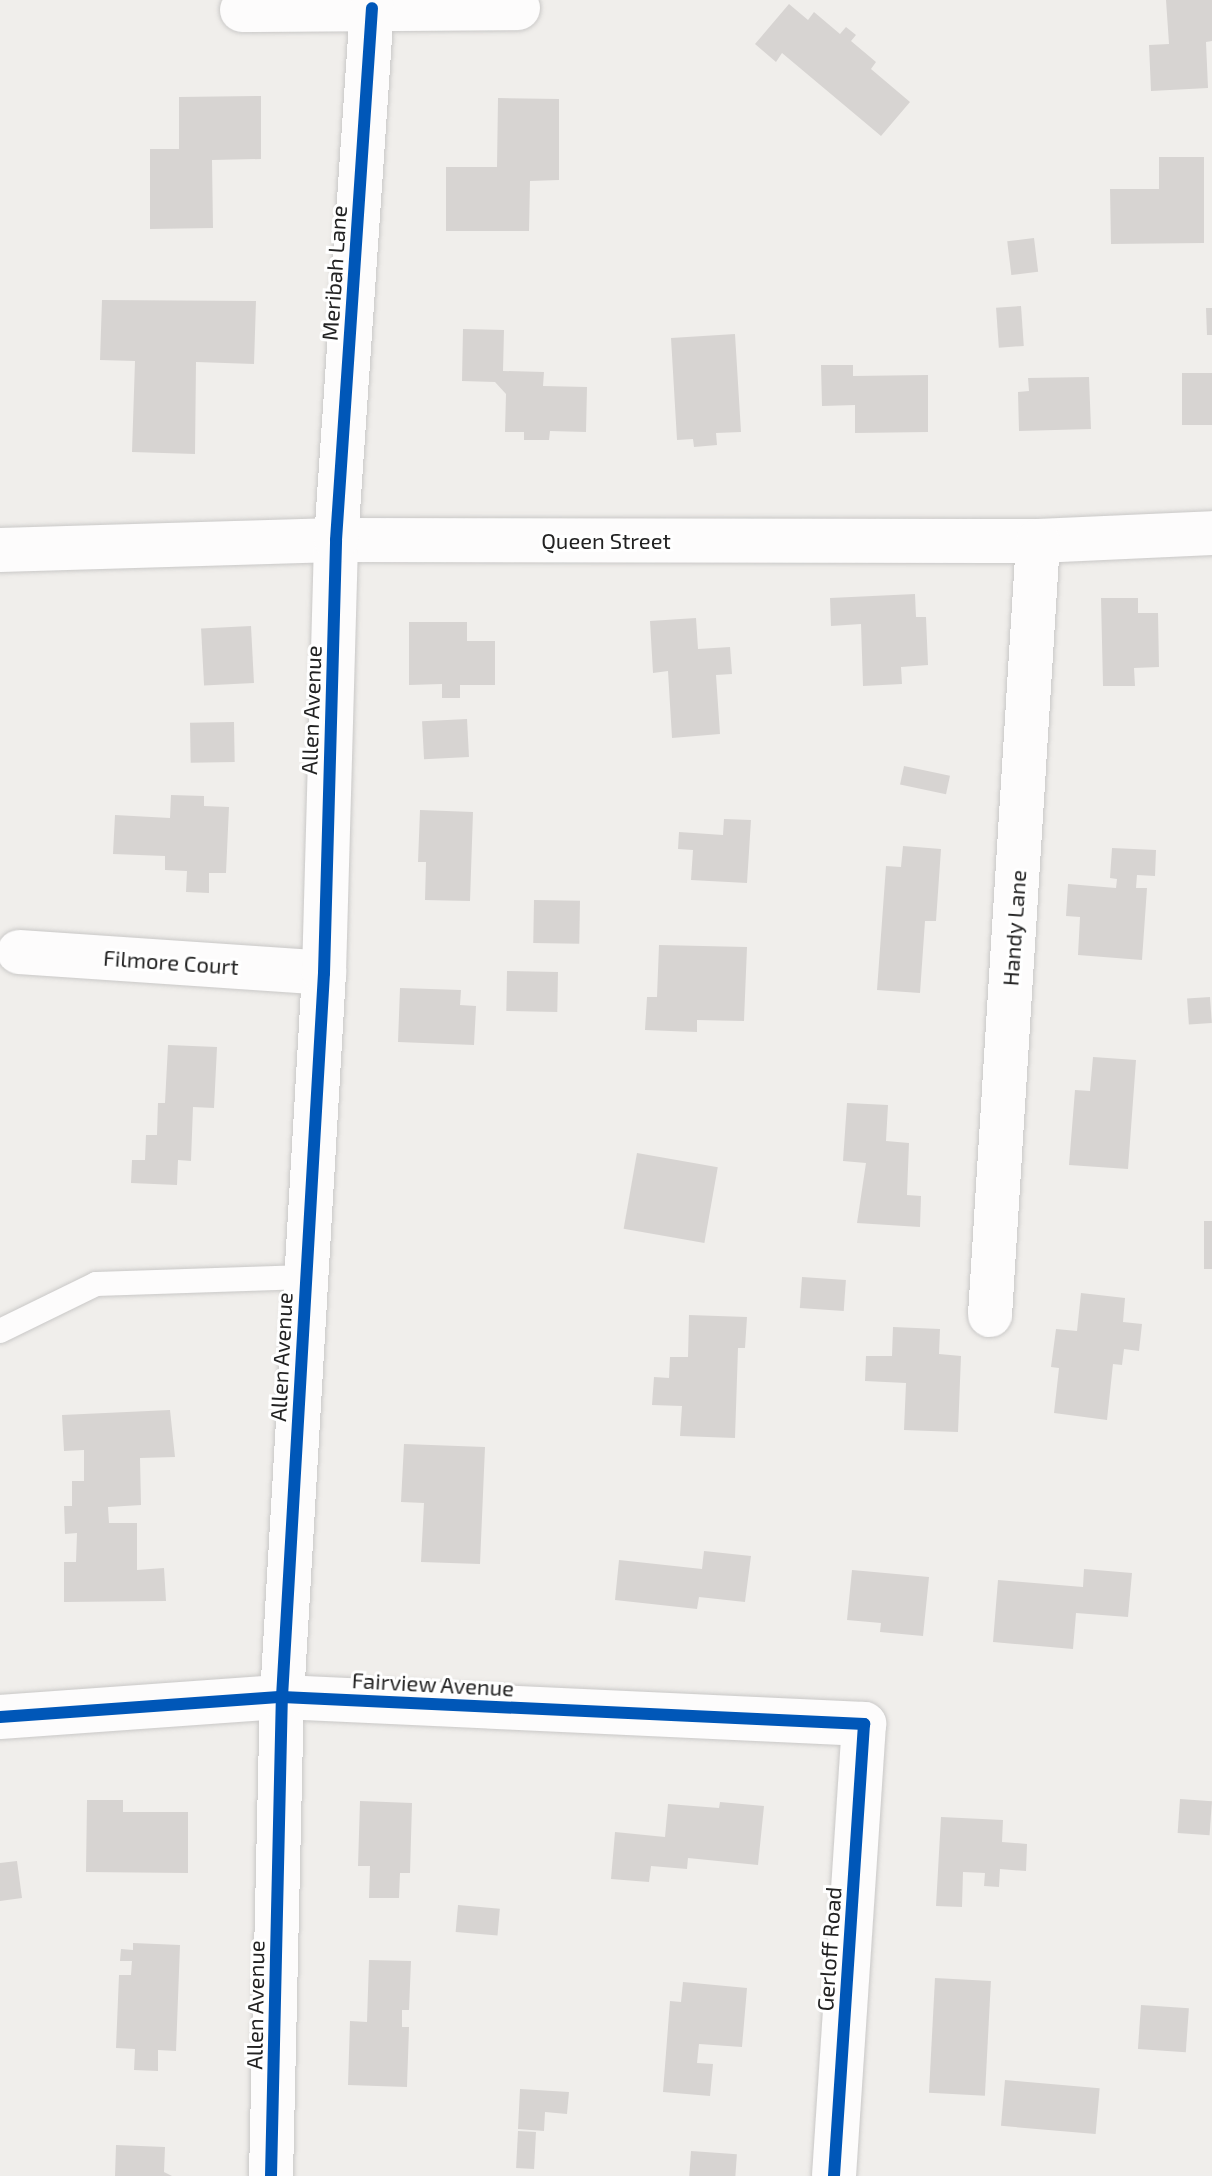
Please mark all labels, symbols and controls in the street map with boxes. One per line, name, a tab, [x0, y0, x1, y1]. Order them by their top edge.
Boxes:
street label: Meribah Lane	[316, 204, 352, 342]
street label: Queen Street	[541, 528, 671, 554]
street label: Allen Avenue	[296, 645, 326, 775]
street label: Handy Lane	[997, 869, 1031, 987]
street label: Filmore Court	[102, 944, 240, 980]
street label: Allen Avenue	[264, 1291, 298, 1423]
street label: Fairview Avenue	[351, 1667, 515, 1701]
street label: Gerloff Road	[811, 1886, 847, 2012]
street label: Allen Avenue	[241, 1940, 269, 2070]

